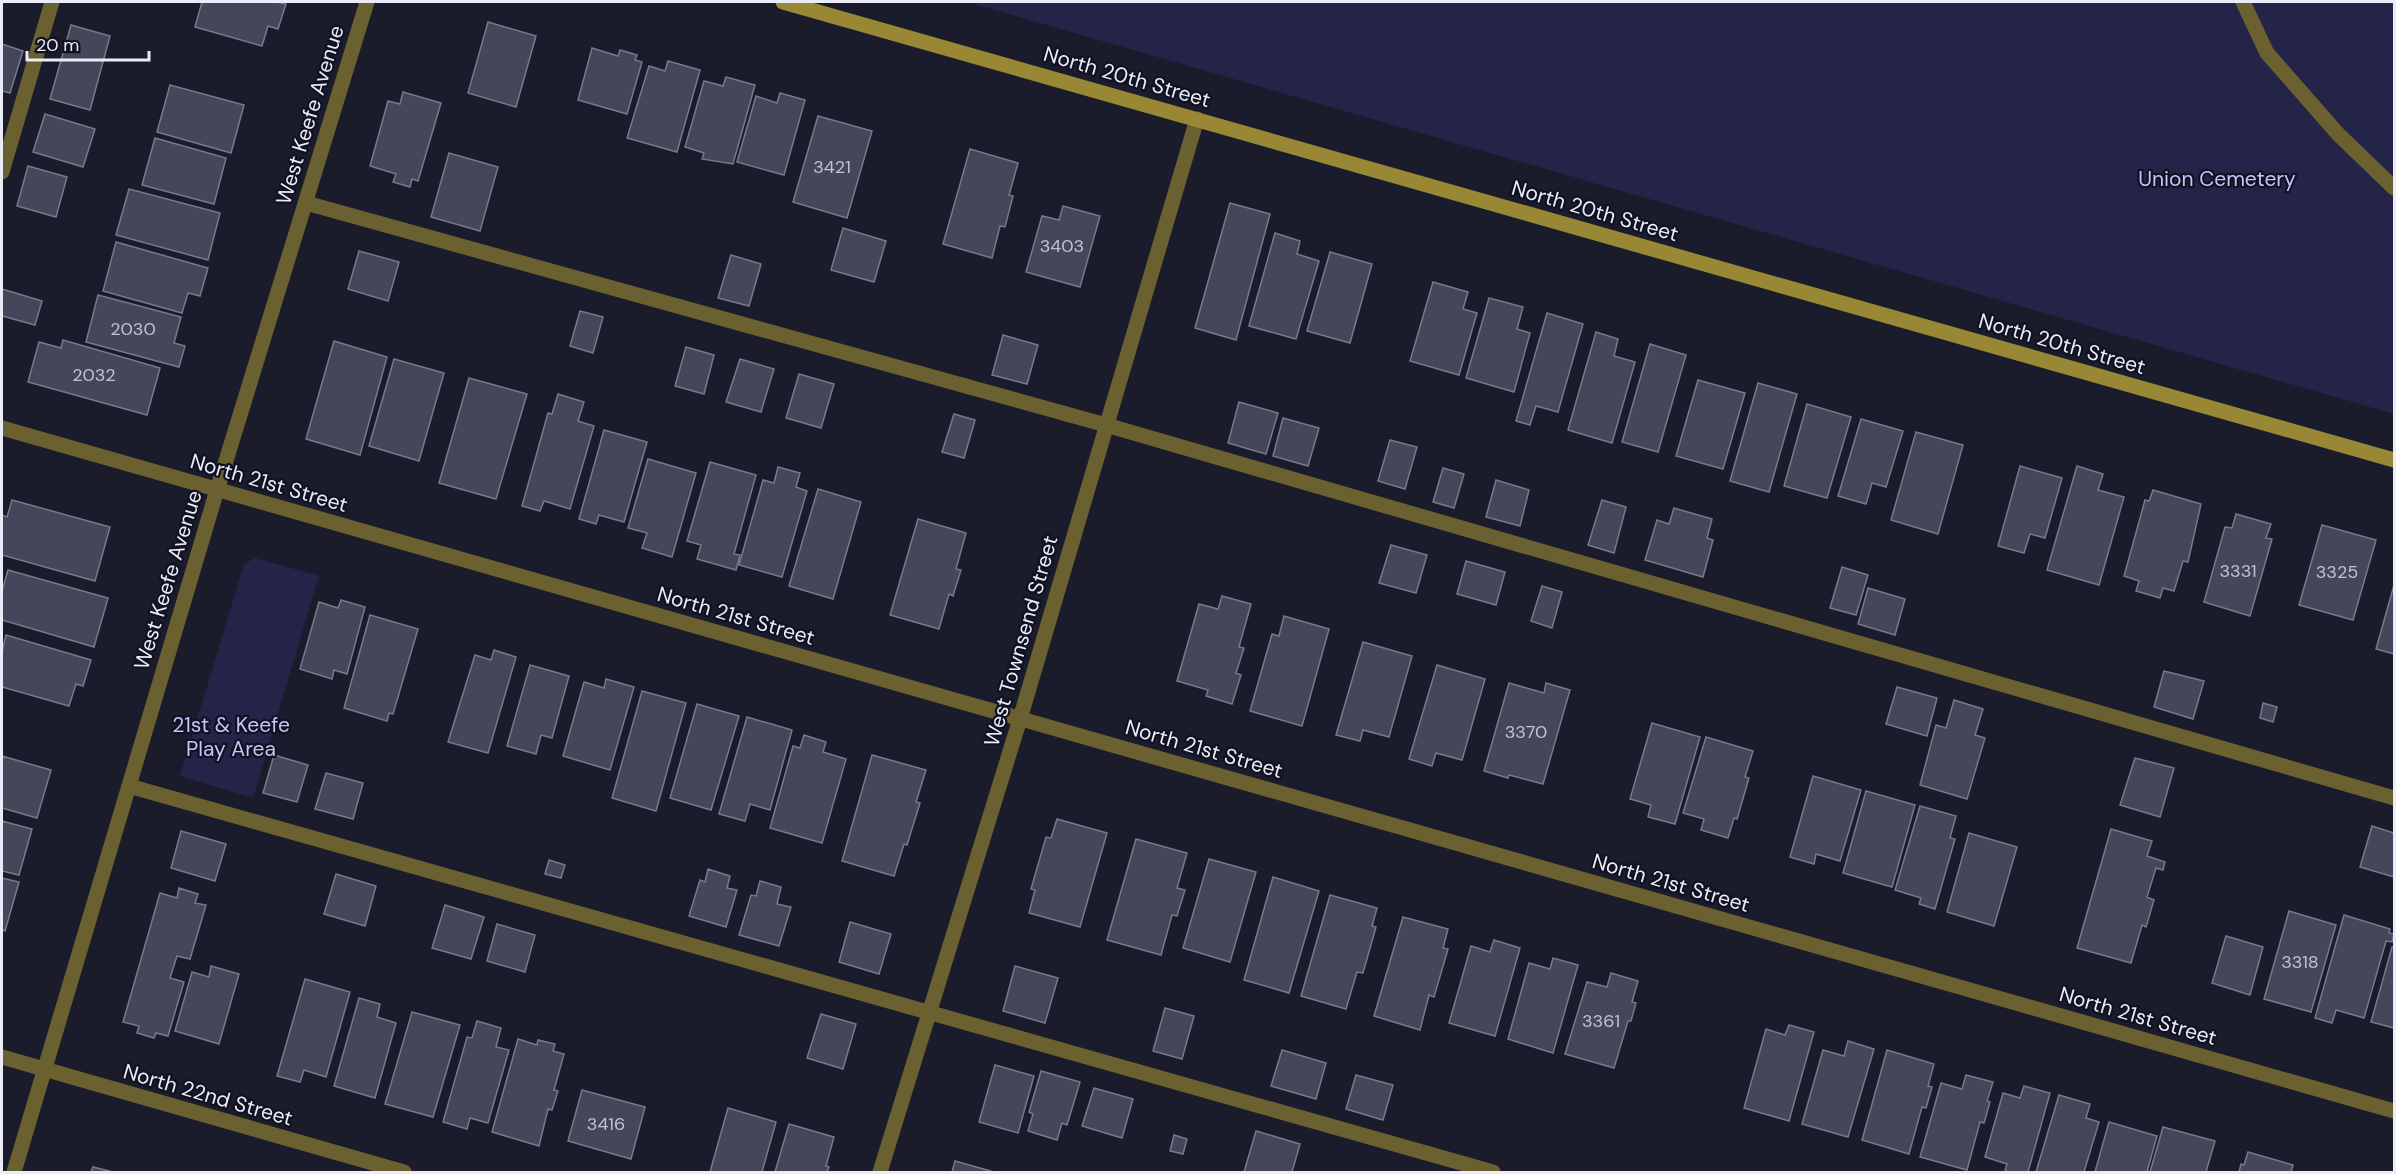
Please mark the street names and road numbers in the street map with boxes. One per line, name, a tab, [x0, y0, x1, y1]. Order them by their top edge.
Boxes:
street label: West Keefe Avenue	[269, 22, 351, 208]
street label: North 20th Street	[1040, 40, 1214, 114]
street label: North 20th Street	[1508, 174, 1682, 248]
street label: North 20th Street	[1975, 307, 2149, 381]
street label: North 21st Street	[187, 447, 351, 519]
street label: West Keefe Avenue	[127, 487, 209, 673]
street label: West Townsend Street	[978, 532, 1064, 750]
street label: North 21st Street	[654, 580, 818, 652]
street label: North 21st Street	[1122, 713, 1286, 785]
street label: North 21st Street	[1589, 847, 1753, 919]
street label: North 21st Street	[2056, 980, 2220, 1052]
street label: North 22nd Street	[120, 1057, 296, 1133]

